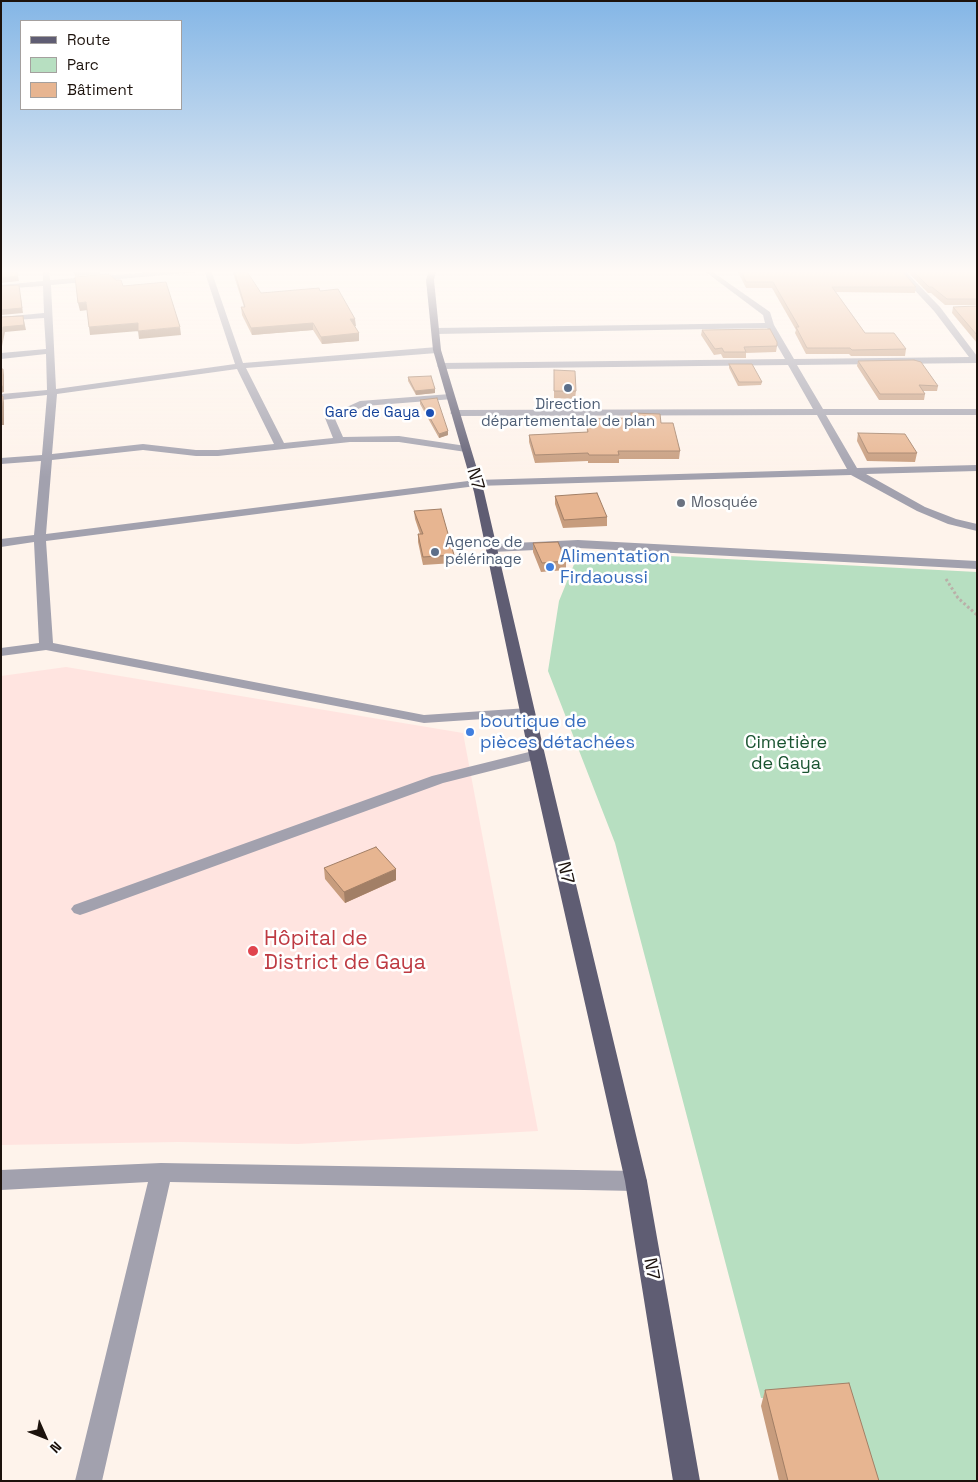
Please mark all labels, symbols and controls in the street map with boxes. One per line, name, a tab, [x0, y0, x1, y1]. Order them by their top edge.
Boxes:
legend	[20, 20, 182, 110]
text: Route	[67, 30, 110, 49]
text: Parc	[67, 55, 99, 74]
text: Bâtiment	[67, 80, 133, 99]
marker: Direction départementale de plan	[562, 382, 574, 394]
place label: Direction départementale de plan	[481, 396, 655, 431]
place label: Gare de Gaya	[325, 404, 420, 422]
marker: Gare de Gaya	[424, 407, 436, 419]
street label: N7	[462, 465, 488, 493]
place label: Mosquée	[691, 494, 758, 512]
marker: Mosquée	[675, 497, 687, 509]
place label: Agence de pélérinage	[445, 534, 522, 569]
marker: Agence de pélérinage	[429, 546, 441, 558]
place label: Alimentation Firdaoussi	[560, 546, 670, 588]
marker: Alimentation Firdaoussi	[544, 561, 556, 573]
place label: boutique de pièces détachées	[480, 711, 635, 754]
marker: boutique de pièces détachées	[464, 726, 476, 738]
park label: Cimetière de Gaya	[745, 732, 827, 774]
street label: N7	[552, 860, 578, 886]
place label: Hôpital de District de Gaya	[264, 926, 426, 976]
marker: Hôpital de District de Gaya	[246, 944, 260, 958]
street label: N7	[638, 1256, 664, 1282]
north arrow	[20, 1412, 70, 1462]
text: N	[46, 1438, 66, 1457]

